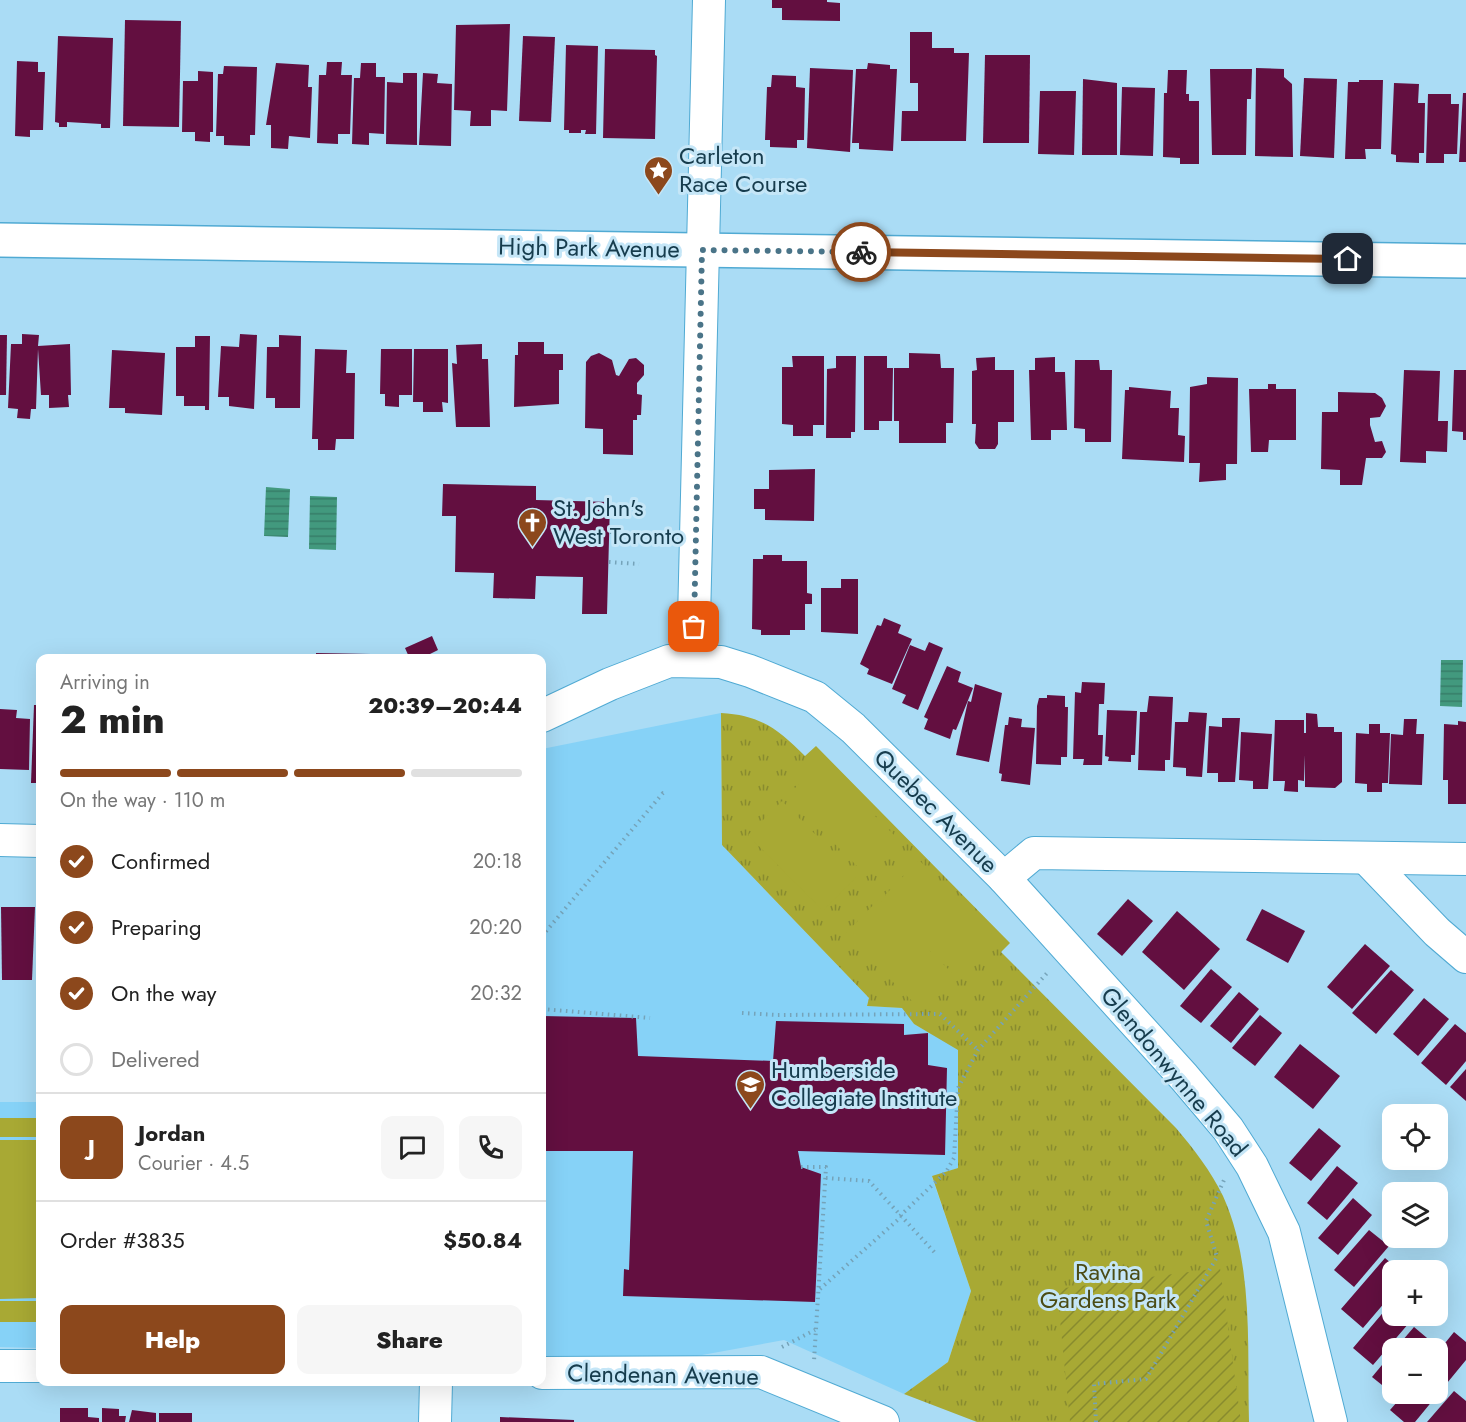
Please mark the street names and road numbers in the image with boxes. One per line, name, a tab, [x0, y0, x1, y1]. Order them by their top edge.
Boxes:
street label: High Park Avenue	[498, 228, 680, 267]
street label: Quebec Avenue	[866, 740, 1007, 881]
street label: Glendonwynne Road	[1093, 979, 1256, 1164]
street label: Clendenan Avenue	[567, 1355, 759, 1394]

